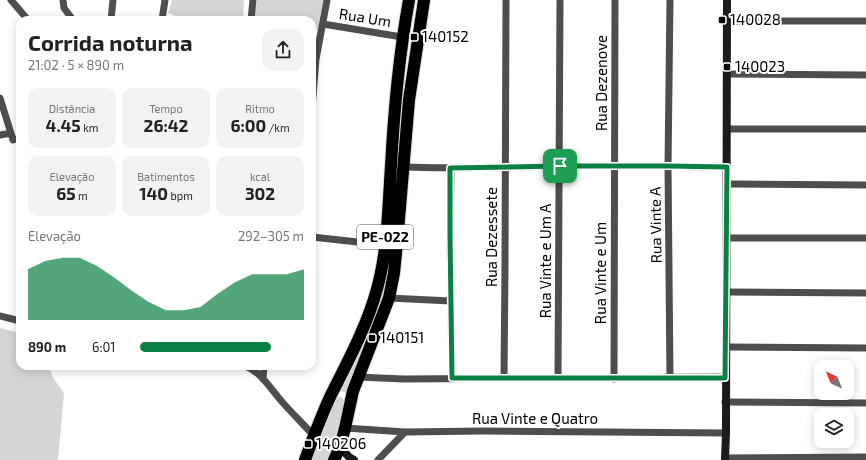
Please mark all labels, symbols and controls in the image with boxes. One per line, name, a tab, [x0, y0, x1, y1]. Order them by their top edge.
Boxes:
street label: Rua Um	[338, 4, 393, 30]
place label: 140028	[730, 10, 781, 28]
marker: 140028	[717, 15, 727, 25]
place label: 140152	[422, 27, 469, 45]
text: Corrida noturna	[28, 29, 193, 55]
button: share	[262, 29, 304, 71]
marker: 140152	[409, 32, 419, 42]
street label: Rua Dezenove	[592, 35, 610, 131]
text: 21:02 · 5 × 890 m	[28, 57, 124, 73]
place label: 140023	[735, 57, 785, 75]
marker: 140023	[722, 62, 732, 72]
text: Distância	[49, 102, 95, 115]
text: Tempo	[149, 102, 183, 115]
text: Ritmo	[245, 102, 275, 115]
text: 4.45	[46, 115, 81, 135]
text: 26:42	[144, 115, 188, 135]
text: 6:00	[230, 115, 266, 135]
text: km	[81, 121, 98, 134]
text: /km	[266, 121, 290, 134]
pin	[543, 149, 577, 183]
icon: arrive	[549, 155, 571, 177]
text: Elevação	[50, 170, 94, 183]
text: Batimentos	[137, 170, 195, 183]
text: kcal	[250, 170, 270, 183]
text: 65	[56, 183, 76, 203]
text: 140	[139, 183, 168, 203]
text: 302	[245, 183, 275, 203]
street label: Rua Vinte A	[645, 186, 665, 264]
street label: Rua Dezessete	[482, 187, 500, 287]
text: m	[76, 189, 88, 202]
text: bpm	[168, 189, 193, 202]
street label: Rua Vinte e Um A	[536, 203, 554, 318]
street label: Rua Vinte e Um	[591, 222, 609, 324]
road number: PE-022	[357, 225, 413, 249]
text: Elevação	[28, 228, 81, 244]
text: 292–305 m	[238, 228, 304, 244]
place label: 140151	[380, 328, 424, 346]
marker: 140151	[367, 333, 377, 343]
text: 890 m	[28, 339, 66, 355]
text: 6:01	[92, 339, 116, 355]
north arrow	[814, 360, 854, 400]
map controls	[814, 360, 854, 448]
button: layers	[814, 408, 854, 448]
street label: Rua Vinte e Quatro	[472, 409, 598, 428]
place label: 140206	[316, 434, 366, 452]
marker: 140206	[303, 439, 313, 449]

